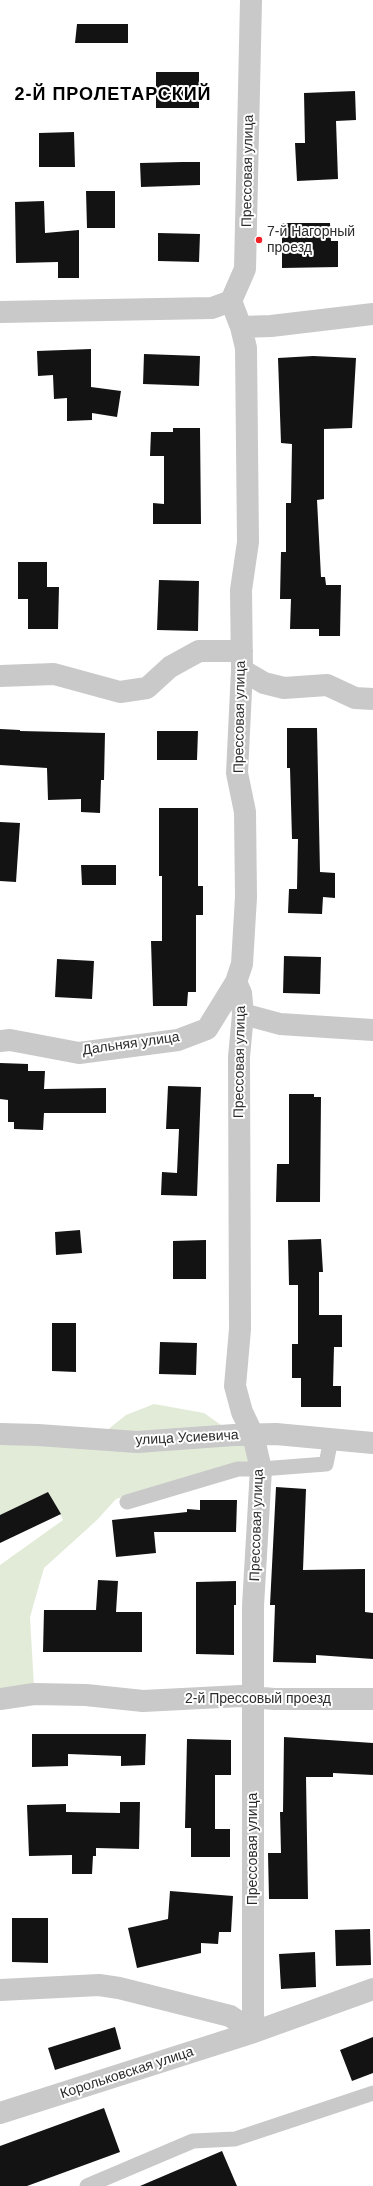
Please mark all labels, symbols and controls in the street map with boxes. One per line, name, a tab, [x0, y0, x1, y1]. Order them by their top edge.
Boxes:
district label: 2-Й ПРОЛЕТАРСКИЙ	[14, 84, 212, 106]
street label: Прессовая улица	[239, 115, 257, 227]
place label: 7-й Нагорный проезд	[267, 224, 355, 256]
marker: 7-й Нагорный проезд	[254, 235, 264, 245]
street label: Прессовая улица	[231, 661, 249, 773]
street label: Прессовая улица	[231, 1006, 249, 1118]
street label: Дальняя улица	[81, 1029, 181, 1059]
street label: улица Усиевича	[135, 1427, 239, 1449]
street label: Прессовая улица	[247, 1468, 267, 1582]
street label: 2-й Прессовый проезд	[185, 1691, 331, 1707]
street label: Прессовая улица	[245, 1793, 261, 1905]
street label: Корольковская улица	[58, 2044, 196, 2102]

